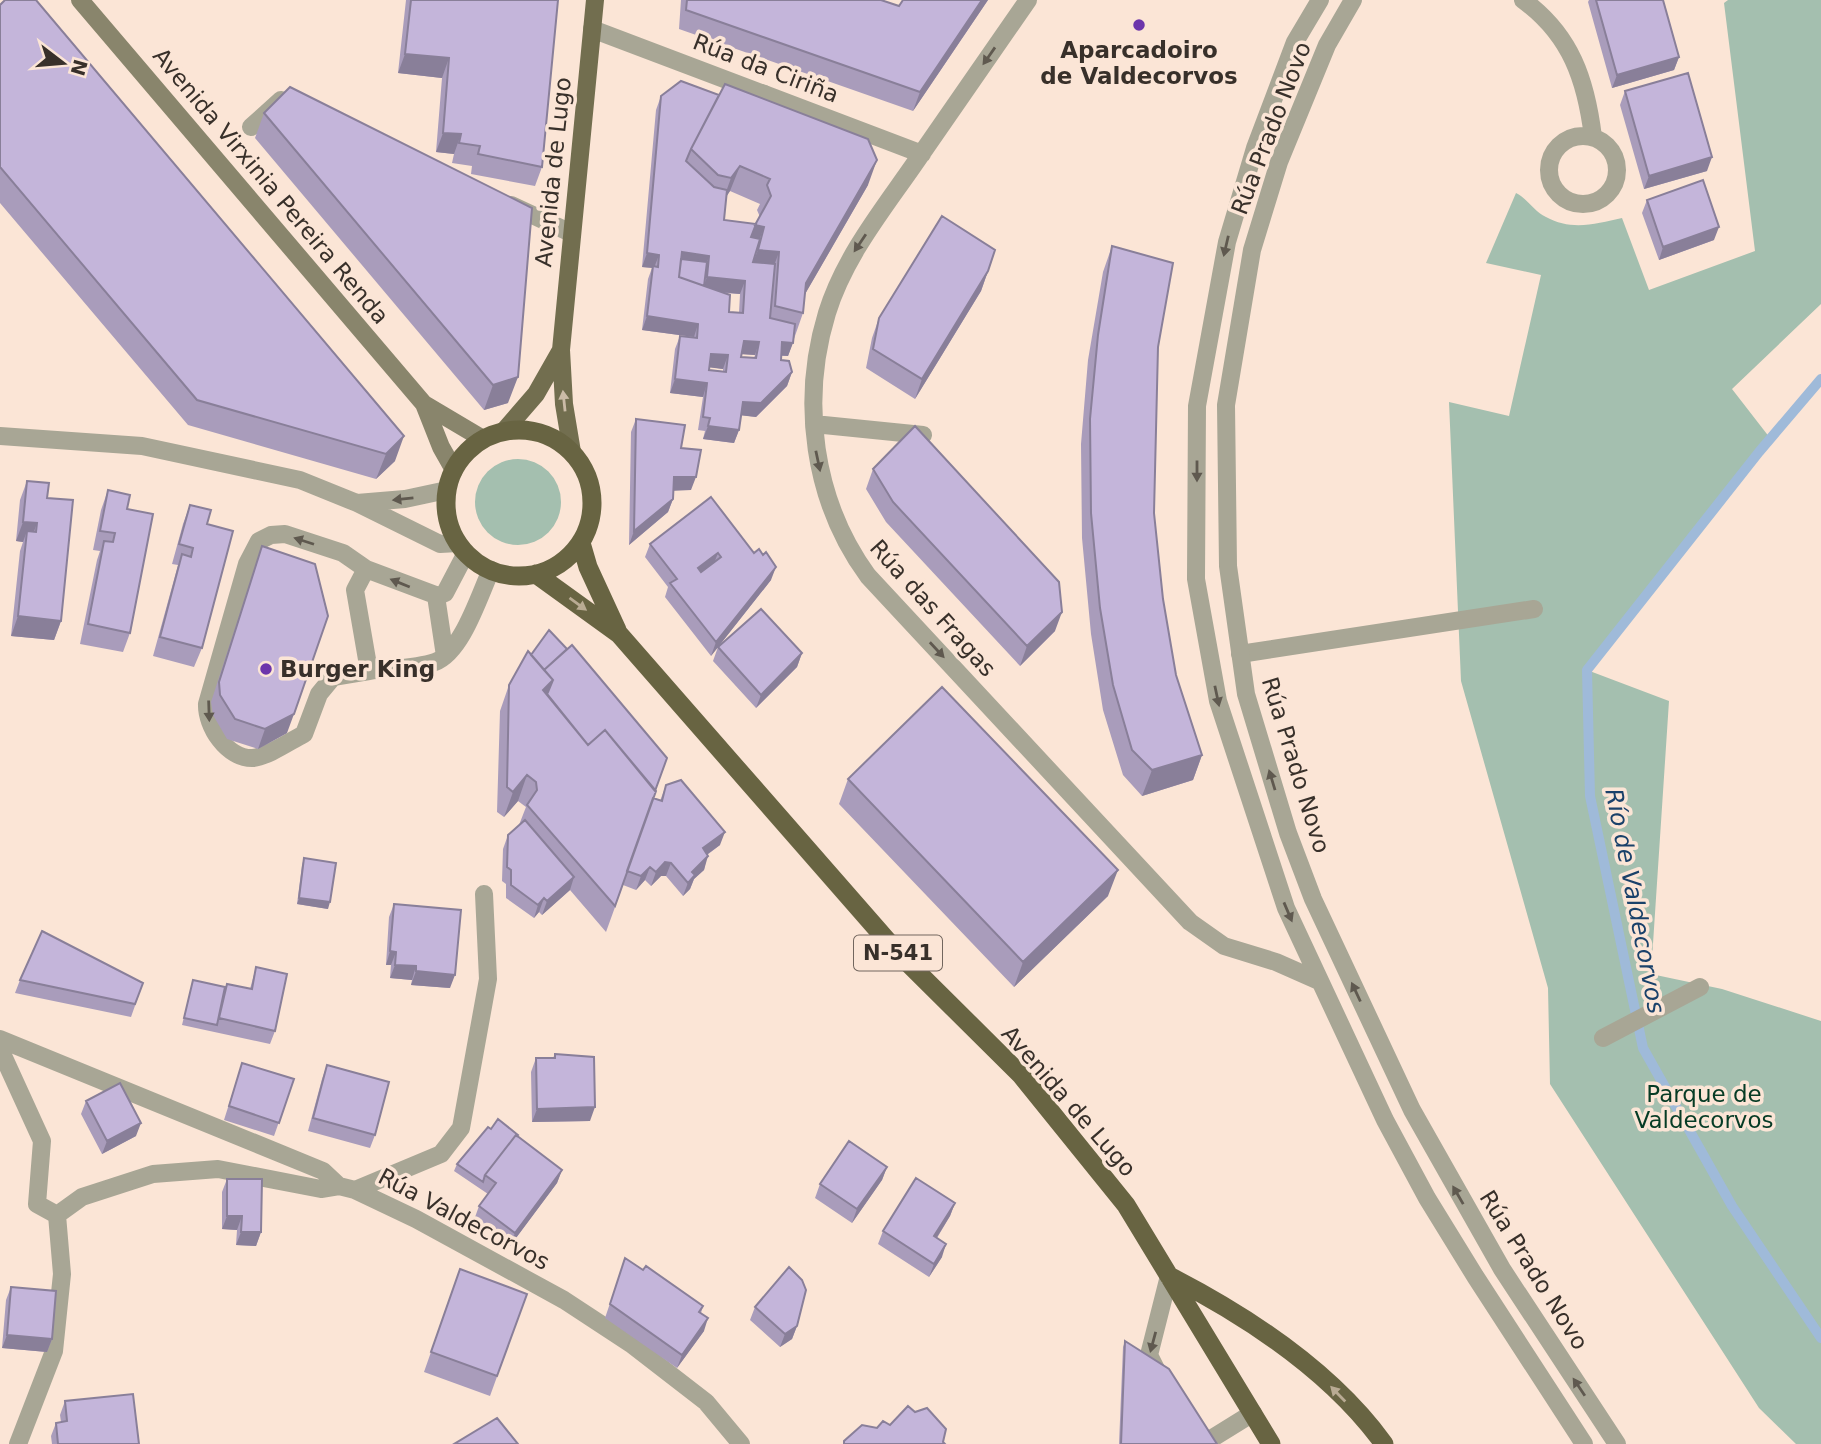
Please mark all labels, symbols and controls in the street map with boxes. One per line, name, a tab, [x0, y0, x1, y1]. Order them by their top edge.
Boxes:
marker: Aparcadoiro de Valdecorvos	[1131, 17, 1147, 33]
north arrow	[28, 28, 98, 98]
street label: Rúa da Ciriña	[689, 28, 843, 108]
place label: Aparcadoiro de Valdecorvos	[1040, 37, 1238, 89]
street label: Rúa Prado Novo	[1226, 38, 1316, 218]
street label: Avenida Virxinia Pereira Renda	[148, 43, 394, 329]
one-way arrow	[982, 47, 996, 65]
text: N	[67, 57, 92, 78]
street label: Avenida de Lugo	[530, 76, 576, 268]
one-way arrow	[853, 233, 866, 253]
one-way arrow	[1220, 235, 1231, 257]
one-way arrow	[558, 390, 569, 412]
one-way arrow	[813, 450, 824, 472]
one-way arrow	[1191, 460, 1203, 482]
one-way arrow	[391, 494, 413, 505]
street label: Rúa das Fragas	[865, 534, 1001, 682]
one-way arrow	[294, 535, 315, 545]
one-way arrow	[390, 577, 411, 588]
one-way arrow	[569, 596, 587, 610]
one-way arrow	[928, 641, 944, 658]
place label: Burger King	[280, 656, 435, 682]
marker: Burger King	[258, 661, 274, 677]
street label: Rúa Prado Novo	[1257, 674, 1335, 856]
one-way arrow	[1212, 685, 1223, 707]
one-way arrow	[203, 700, 214, 722]
one-way arrow	[1267, 770, 1277, 791]
water label: Río de Valdecorvos	[1599, 786, 1671, 1016]
one-way arrow	[1283, 902, 1294, 923]
road number: N-541	[854, 936, 942, 970]
one-way arrow	[1350, 981, 1361, 1002]
street label: Avenida de Lugo	[997, 1020, 1141, 1182]
park label: Parque de Valdecorvos	[1634, 1081, 1774, 1133]
street label: Rúa Valdecorvos	[374, 1163, 554, 1275]
one-way arrow	[1452, 1185, 1464, 1204]
street label: Rúa Prado Novo	[1475, 1186, 1593, 1354]
one-way arrow	[1147, 1332, 1157, 1353]
one-way arrow	[1573, 1378, 1586, 1397]
one-way arrow	[1329, 1386, 1346, 1403]

